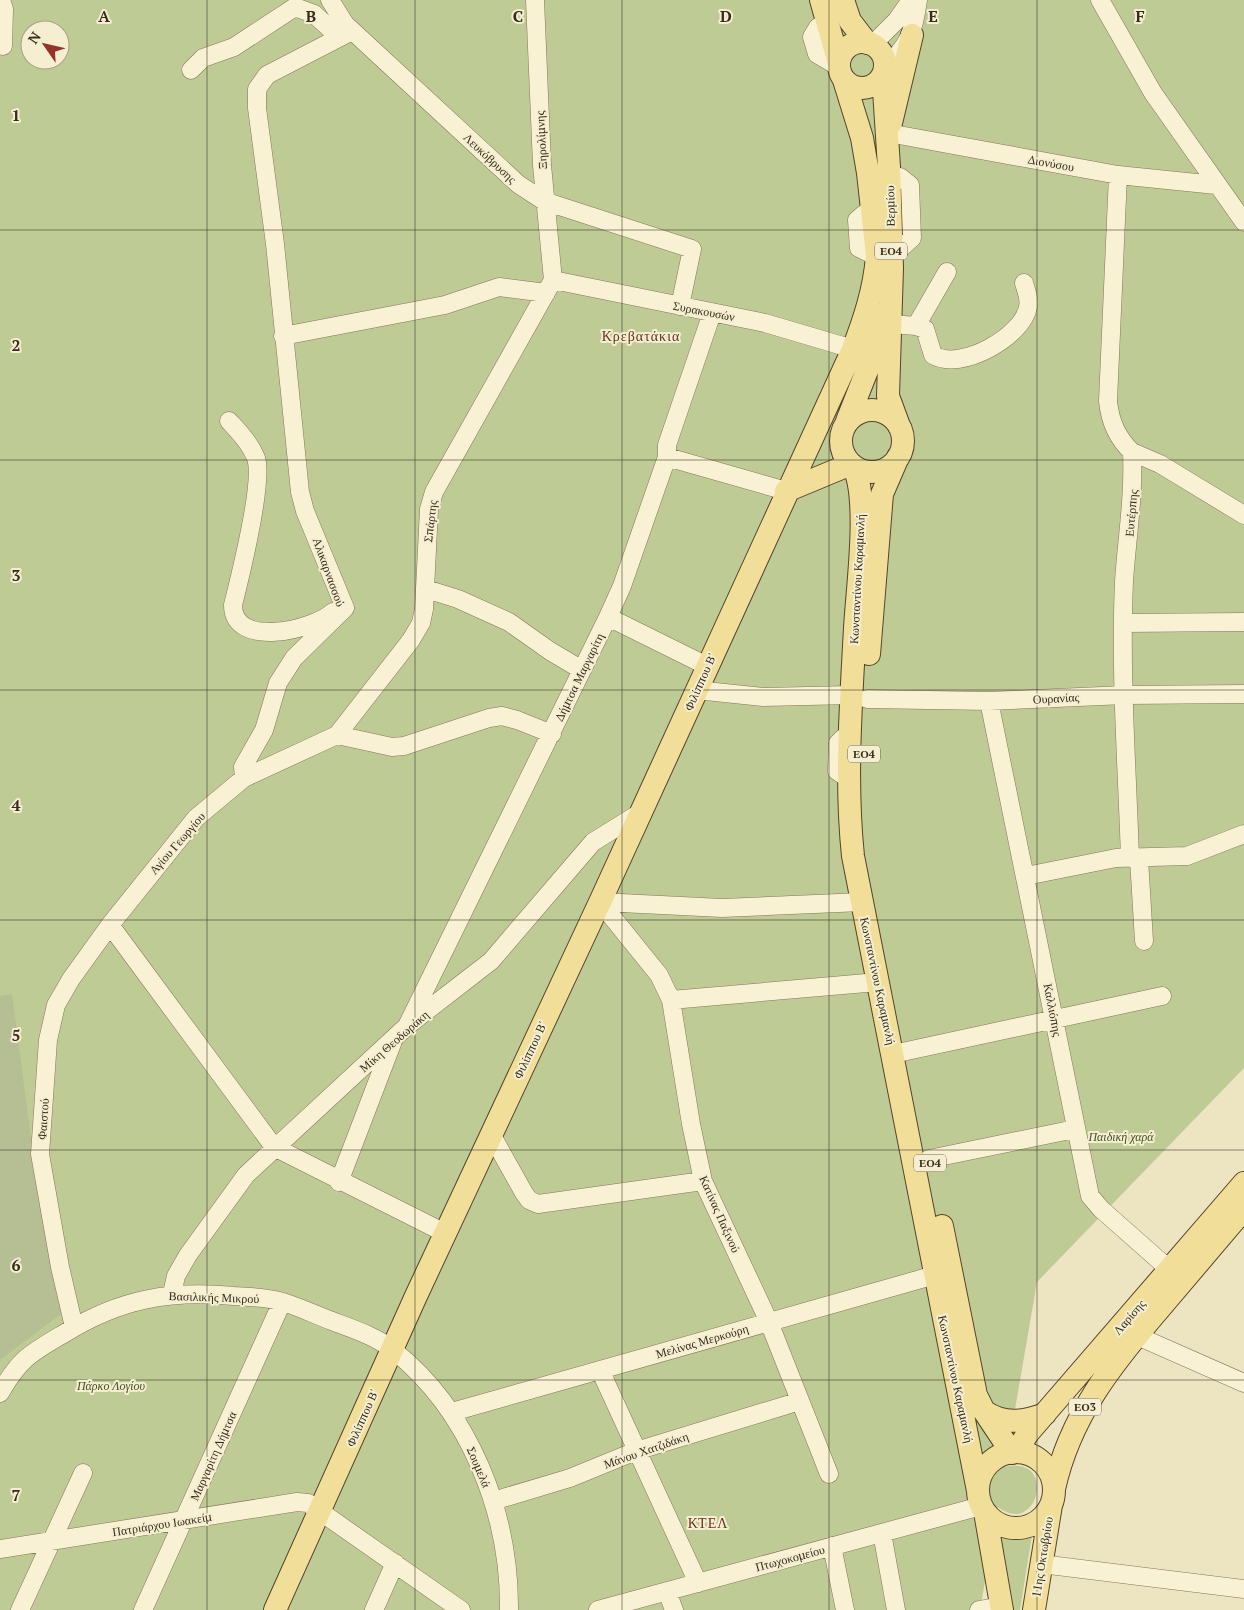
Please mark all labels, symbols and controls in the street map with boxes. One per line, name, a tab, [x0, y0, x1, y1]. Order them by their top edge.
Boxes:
text: A	[98, 5, 110, 27]
text: B	[306, 5, 316, 27]
text: C	[513, 5, 523, 27]
text: D	[720, 5, 732, 27]
text: E	[928, 5, 938, 27]
text: F	[1135, 5, 1145, 27]
north arrow	[20, 20, 70, 70]
text: N	[23, 27, 45, 47]
text: 1	[11, 104, 21, 126]
street label: Ξηρολίμνης	[532, 110, 550, 170]
street label: Λευκόβρυσης	[460, 130, 520, 186]
street label: Διονύσου	[1027, 152, 1075, 174]
street label: Βερμίου	[882, 185, 898, 227]
road number: ΕΟ4	[875, 242, 907, 260]
street label: Συρακουσών	[672, 298, 737, 324]
district label: Κρεβατάκια	[602, 326, 680, 345]
text: 2	[11, 334, 21, 356]
street label: Ευτέρπης	[1121, 488, 1141, 537]
street label: Σπάρτης	[420, 499, 440, 543]
street label: Κωνσταντίνου Καραμανλή	[846, 514, 868, 644]
street label: Αλικαρνασσού	[310, 535, 348, 609]
text: 3	[11, 564, 21, 586]
street label: Δήμτσα Μαργαρίτη	[551, 630, 607, 724]
street label: Φιλίππου Β'	[681, 651, 719, 713]
street label: Ουρανίας	[1032, 689, 1080, 707]
road number: ΕΟ4	[848, 746, 880, 762]
text: 4	[11, 794, 21, 816]
street label: Αγίου Γεωργίου	[146, 809, 208, 877]
street label: Κωνσταντίνου Καραμανλή	[857, 916, 899, 1046]
street label: Καλλιόπης	[1041, 982, 1066, 1038]
street label: Μίκη Θεοδωράκη	[356, 1007, 432, 1075]
street label: Φιλίππου Β'	[510, 1019, 550, 1081]
text: 5	[11, 1024, 21, 1046]
street label: Φαιστού	[34, 1098, 52, 1140]
park label: Παιδική χαρά	[1087, 1129, 1154, 1144]
road number: ΕΟ4	[914, 1154, 946, 1172]
street label: Κατίνας Παξινού	[696, 1173, 744, 1255]
text: 6	[11, 1254, 21, 1276]
street label: Βασιλικής Μικρού	[168, 1288, 260, 1306]
street label: Λαρίσης	[1110, 1296, 1149, 1338]
street label: Κωνσταντίνου Καραμανλή	[935, 1314, 977, 1444]
street label: Μελίνας Μερκούρη	[654, 1321, 750, 1361]
park label: Πάρκο Λογίου	[76, 1378, 146, 1393]
street label: Φιλίππου Β'	[343, 1387, 381, 1449]
road number: ΕΟ3	[1069, 1398, 1101, 1415]
street label: Μαργαρίτη Δήμτσα	[187, 1408, 240, 1503]
street label: Μάνου Χατζιδάκη	[602, 1428, 690, 1472]
street label: Σουμελά	[464, 1444, 495, 1490]
text: 7	[11, 1484, 21, 1506]
street label: Πατριάρχου Ιωακείμ	[111, 1509, 213, 1539]
district label: ΚΤΕΛ	[688, 1513, 728, 1532]
street label: 11ης Οκτωβρίου	[1028, 1516, 1056, 1598]
street label: Πτωχοκομείου	[754, 1542, 826, 1574]

